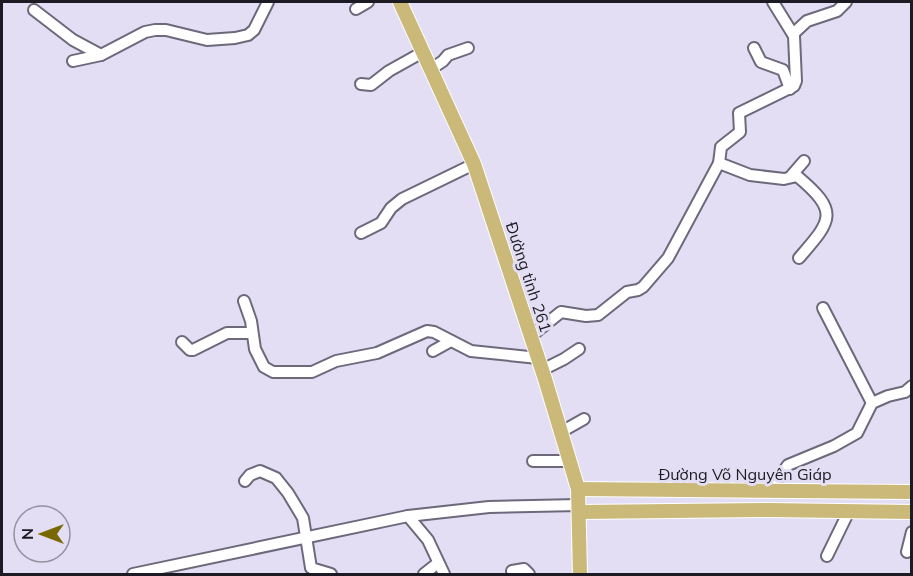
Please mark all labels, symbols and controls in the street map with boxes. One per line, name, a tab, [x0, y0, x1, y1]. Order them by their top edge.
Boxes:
street label: Đường tỉnh 261	[502, 219, 556, 335]
street label: Đường Võ Nguyên Giáp	[658, 464, 832, 484]
north arrow	[12, 504, 72, 564]
text: N	[17, 528, 37, 540]

